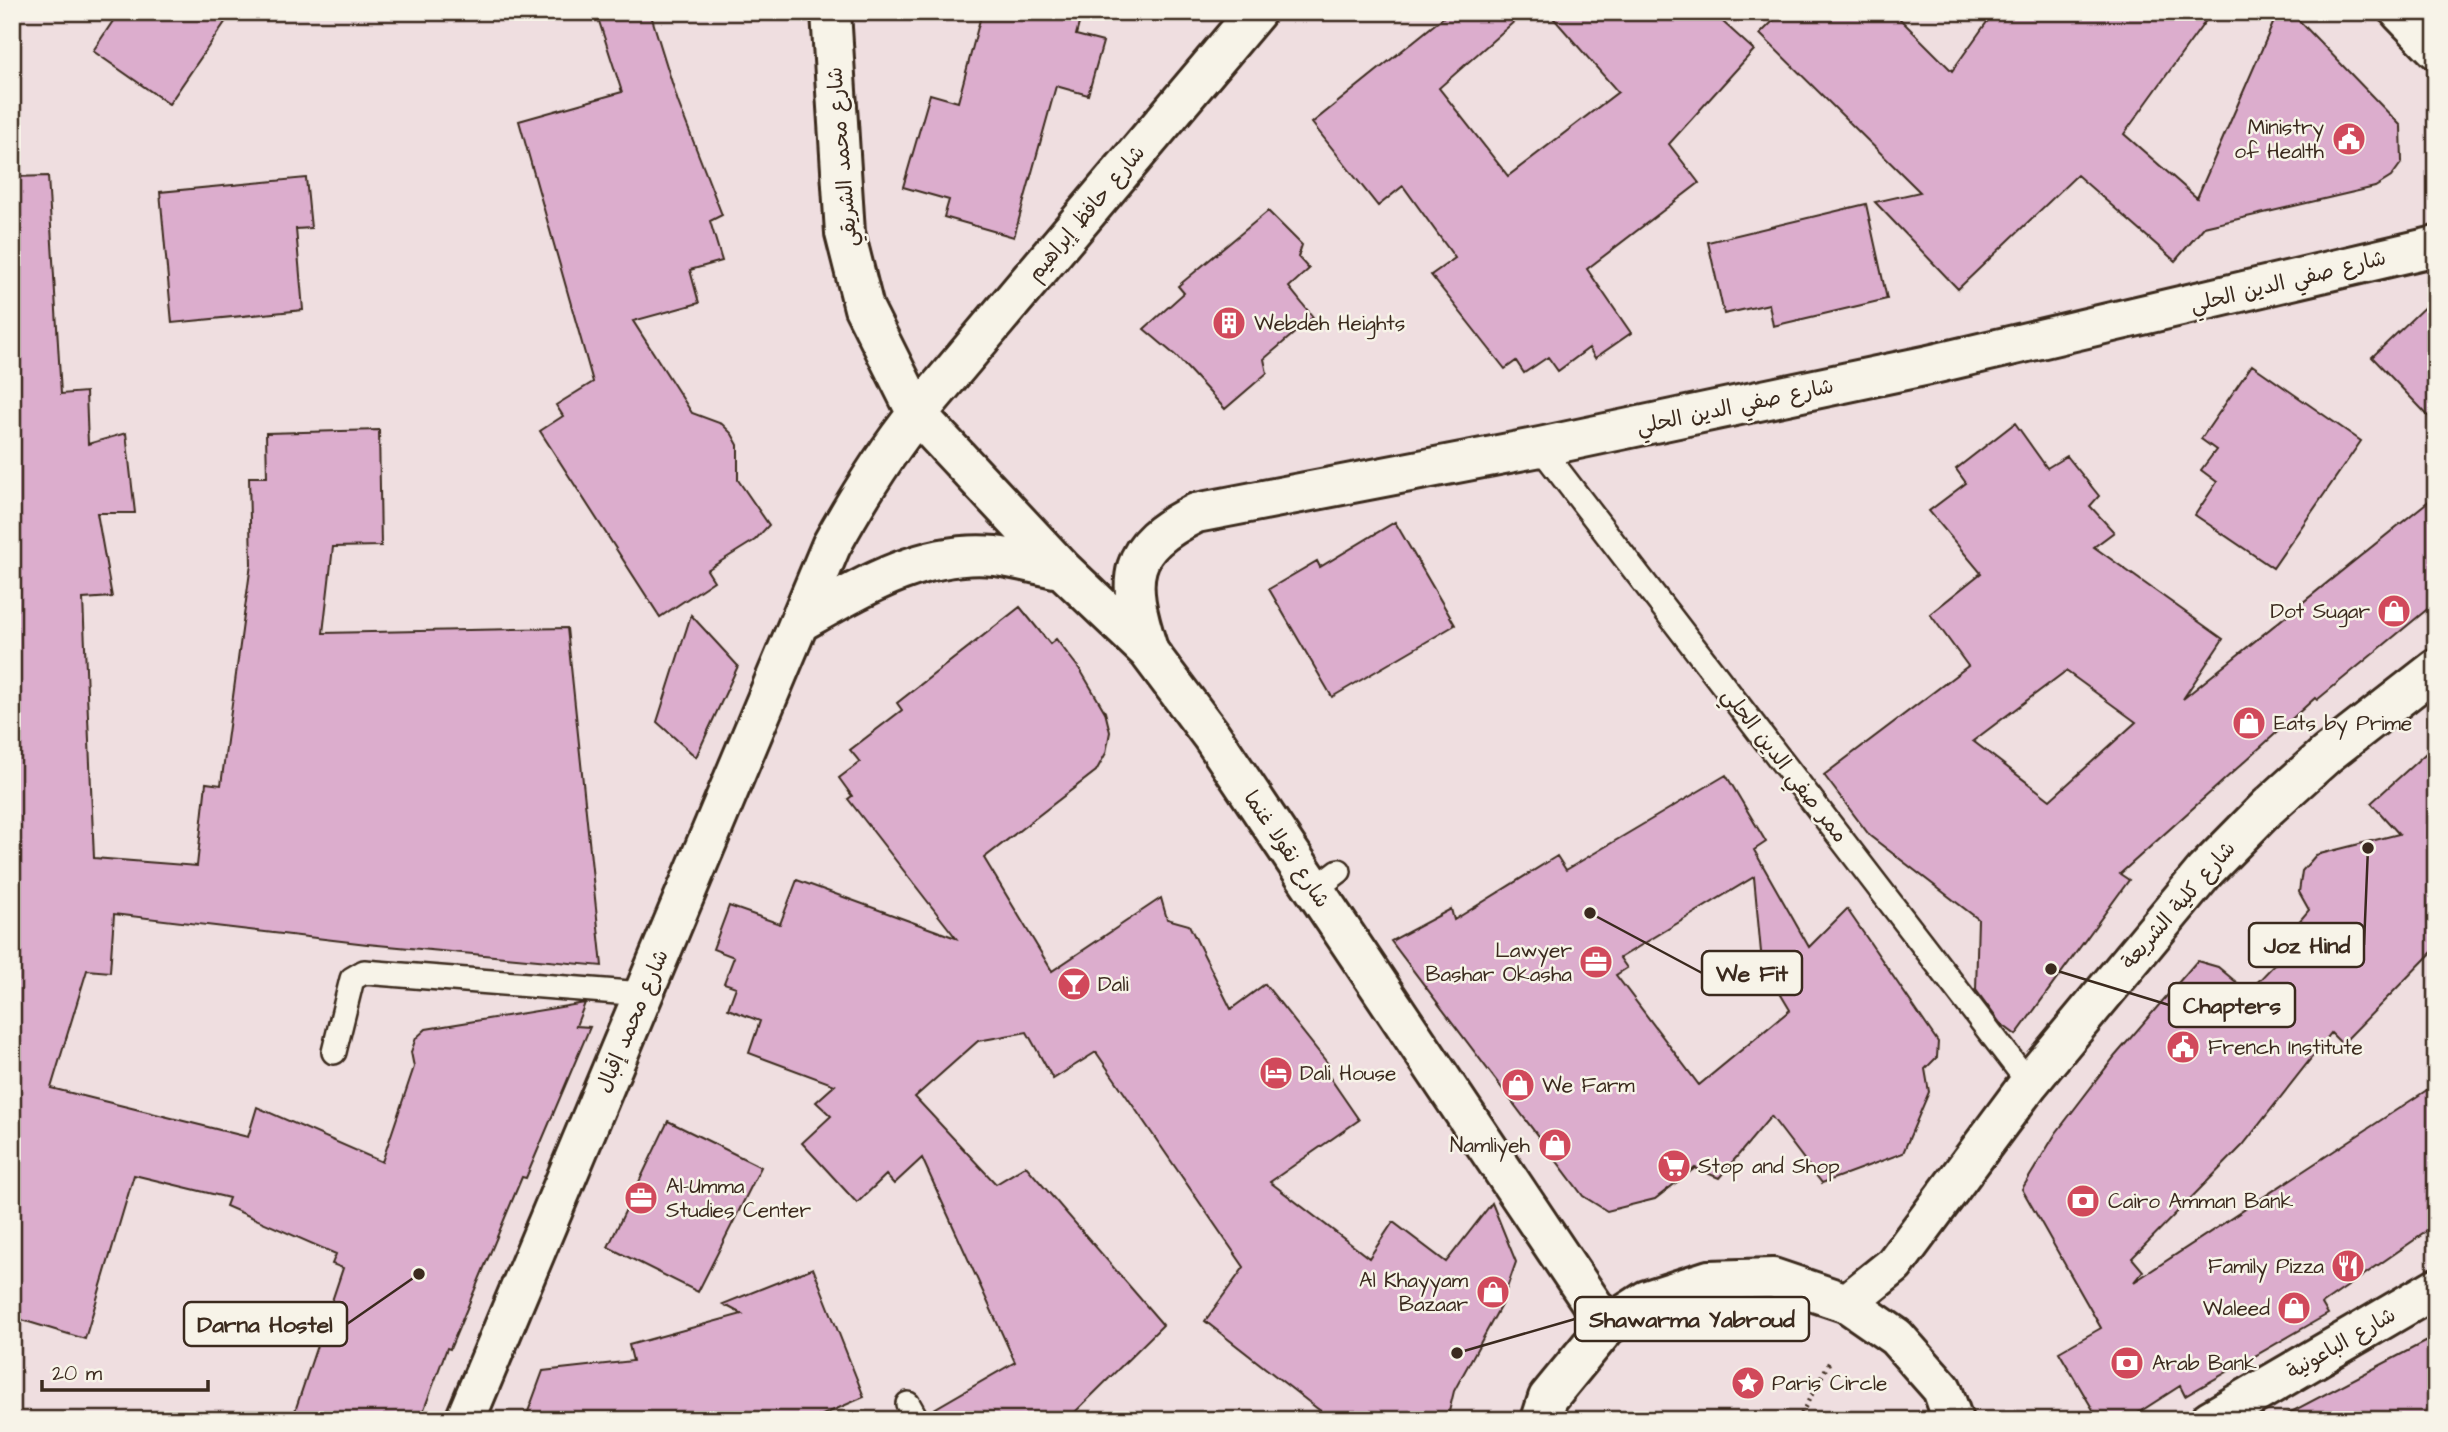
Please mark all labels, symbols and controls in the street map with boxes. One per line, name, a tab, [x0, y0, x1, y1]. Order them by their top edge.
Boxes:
street label: شارع محمد الشريقي	[820, 66, 869, 248]
place label: Ministry of Health	[2234, 113, 2325, 166]
public building icon: Ministry of Health	[2330, 120, 2368, 158]
street label: شارع حافظ إبراهيم	[1021, 139, 1153, 288]
street label: شارع صفي الدين الحلي	[2187, 243, 2390, 324]
building icon: Webdeh Heights	[1210, 304, 1248, 342]
place label: Webdeh Heights	[1254, 309, 1405, 340]
street label: شارع صفي الدين الحلي	[1634, 371, 1837, 445]
shop icon: Dot Sugar	[2375, 592, 2413, 630]
place label: Dot Sugar	[2270, 597, 2370, 628]
street label: ممر صفي الدين الحلي	[1712, 682, 1854, 851]
shop icon: Eats by Prime	[2230, 704, 2268, 742]
place label: Eats by Prime	[2274, 709, 2412, 740]
street label: شارع نقولا غنما	[1237, 785, 1337, 914]
street label: شارع كلية الشريعة	[2115, 835, 2242, 976]
callout: Joz Hind	[2249, 923, 2364, 967]
text: Joz Hind	[2263, 930, 2350, 962]
place label: Lawyer Bashar Okasha	[1425, 936, 1572, 989]
office icon: Lawyer Bashar Okasha	[1577, 943, 1615, 981]
street label: شارع محمد إقبال	[589, 945, 676, 1097]
callout: We Fit	[1702, 951, 1802, 995]
text: We Fit	[1715, 958, 1789, 990]
bar icon: Dali	[1055, 965, 1093, 1003]
place label: Dali	[1098, 970, 1129, 999]
callout: Chapters	[2169, 983, 2295, 1027]
text: Chapters	[2183, 990, 2282, 1022]
public building icon: French Institute	[2164, 1028, 2202, 1066]
place label: French Institute	[2208, 1033, 2363, 1062]
hotel icon: Dali House	[1257, 1054, 1295, 1092]
place label: Dali House	[1300, 1059, 1396, 1088]
shop icon: We Farm	[1499, 1066, 1537, 1104]
place label: We Farm	[1542, 1071, 1635, 1100]
shop icon: Namliyeh	[1536, 1126, 1574, 1164]
place label: Namliyeh	[1450, 1131, 1531, 1162]
supermarket icon: Stop and Shop	[1655, 1147, 1693, 1185]
place label: Stop and Shop	[1698, 1152, 1840, 1182]
place label: Al-Umma Studies Center	[666, 1172, 811, 1225]
office icon: Al-Umma Studies Center	[622, 1179, 660, 1217]
bank icon: Cairo Amman Bank	[2064, 1182, 2102, 1220]
place label: Cairo Amman Bank	[2108, 1187, 2293, 1216]
restaurant icon: Family Pizza	[2329, 1247, 2367, 1285]
place label: Family Pizza	[2208, 1252, 2324, 1283]
place label: Al Khayyam Bazaar	[1359, 1266, 1469, 1319]
shop icon: Al Khayyam Bazaar	[1474, 1273, 1512, 1311]
shop icon: Waleed	[2275, 1289, 2313, 1327]
place label: Waleed	[2203, 1294, 2270, 1323]
callout: Shawarma Yabroud	[1575, 1297, 1809, 1341]
street label: شارع الباعونية	[2281, 1301, 2401, 1386]
callout: Darna Hostel	[184, 1302, 347, 1346]
text: Shawarma Yabroud	[1588, 1304, 1795, 1336]
text: Darna Hostel	[197, 1309, 333, 1341]
bank icon: Arab Bank	[2108, 1344, 2146, 1382]
scale bar	[42, 1348, 208, 1392]
place label: Arab Bank	[2152, 1349, 2257, 1378]
text: 20 m	[52, 1359, 103, 1388]
place icon: Paris Circle	[1729, 1364, 1767, 1402]
place label: Paris Circle	[1772, 1369, 1887, 1398]

